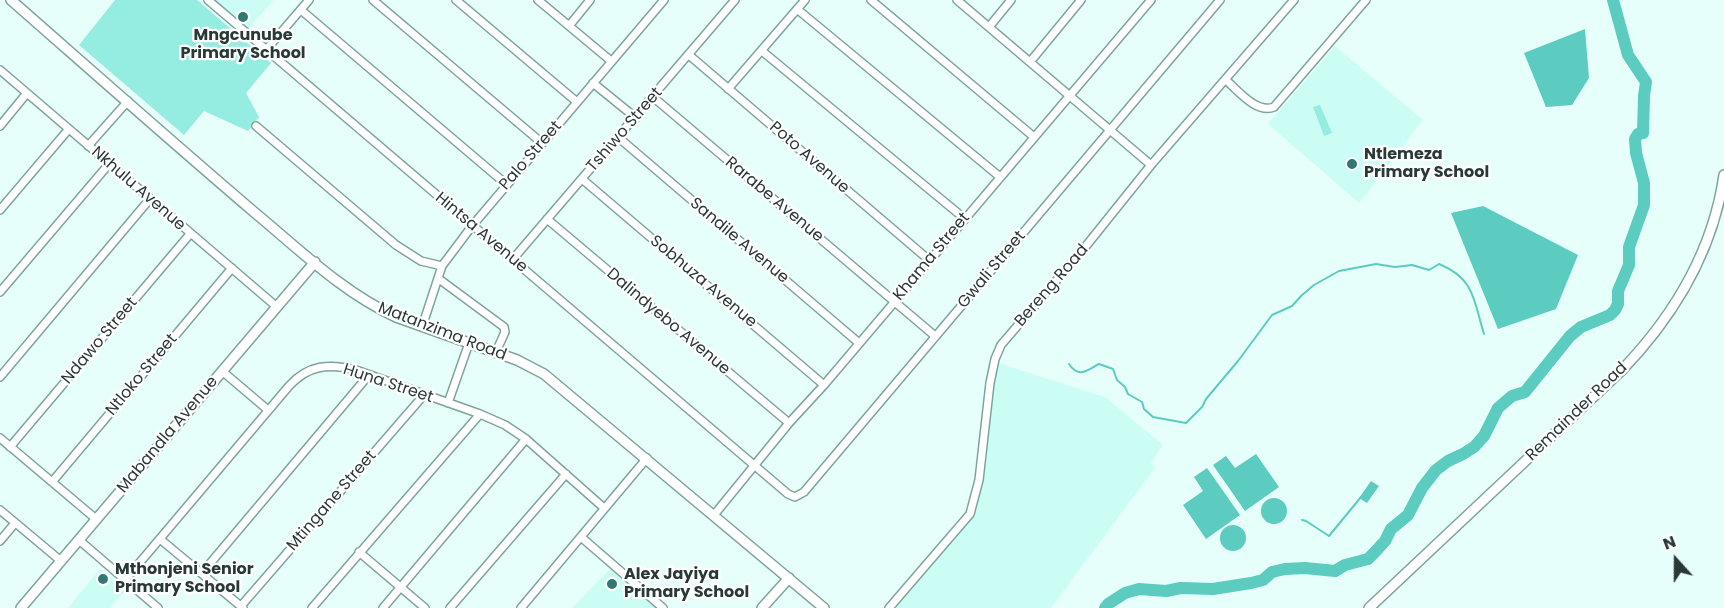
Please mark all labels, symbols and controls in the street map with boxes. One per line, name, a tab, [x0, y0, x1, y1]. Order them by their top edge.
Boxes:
marker: Mngcunube Primary School	[236, 10, 250, 24]
place label: Mngcunube Primary School	[180, 26, 306, 64]
street label: Tshiwo Street	[583, 84, 667, 176]
street label: Palo Street	[496, 117, 566, 195]
street label: Poto Avenue	[765, 118, 853, 198]
street label: Nkhulu Avenue	[87, 143, 189, 235]
place label: Ntlemeza Primary School	[1364, 145, 1489, 183]
street label: Rarabe Avenue	[721, 153, 827, 247]
marker: Ntlemeza Primary School	[1345, 157, 1359, 171]
street label: Hintsa Avenue	[431, 189, 531, 277]
street label: Sandile Avenue	[686, 194, 792, 288]
street label: Khama Street	[890, 209, 974, 305]
street label: Gwali Street	[954, 227, 1030, 313]
street label: Sobhuza Avenue	[646, 232, 760, 332]
street label: Bereng Road	[1011, 241, 1093, 331]
street label: Dalindyebo Avenue	[602, 265, 734, 379]
street label: Ndawo Street	[58, 294, 142, 388]
street label: Matanzima Road	[375, 299, 509, 365]
street label: Ntloko Street	[102, 330, 182, 420]
street label: Remainder Road	[1522, 359, 1632, 465]
street label: Huna Street	[341, 360, 435, 408]
street label: Mabandla Avenue	[114, 373, 222, 497]
street label: Mtingane Street	[283, 447, 381, 555]
north arrow	[1646, 530, 1706, 590]
text: N	[1660, 530, 1679, 556]
place label: Mthonjeni Senior Primary School	[115, 560, 254, 598]
place label: Alex Jayiya Primary School	[624, 565, 749, 603]
marker: Mthonjeni Senior Primary School	[96, 572, 110, 586]
marker: Alex Jayiya Primary School	[605, 577, 619, 591]

